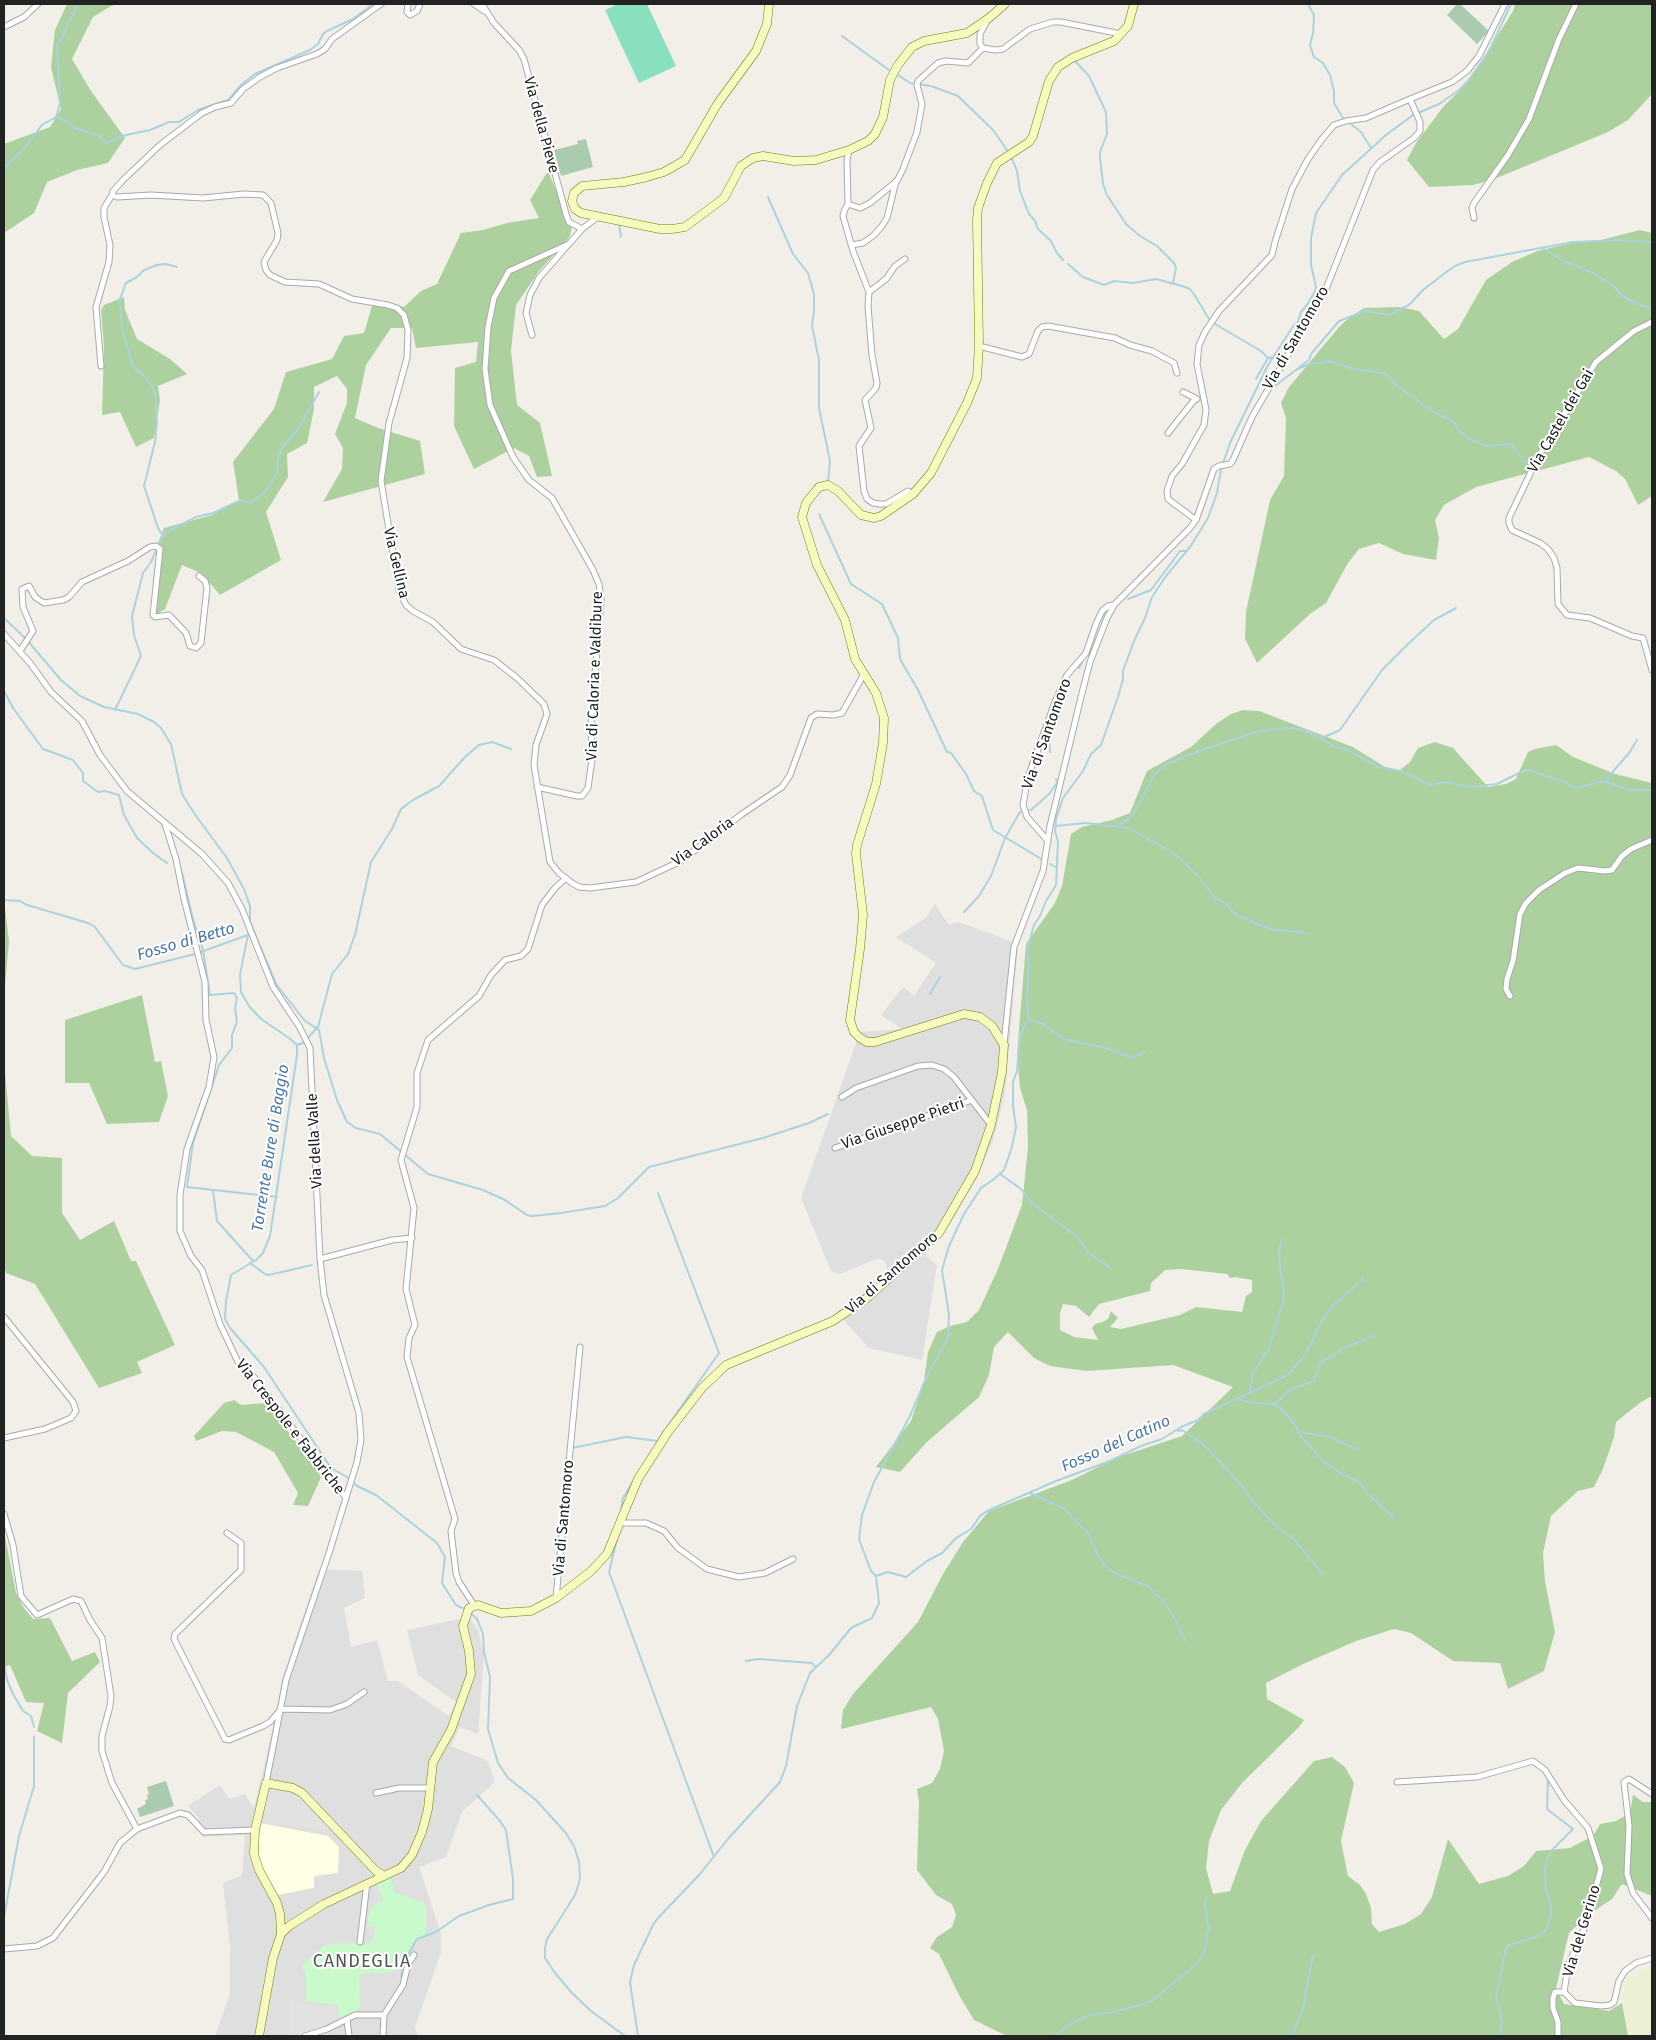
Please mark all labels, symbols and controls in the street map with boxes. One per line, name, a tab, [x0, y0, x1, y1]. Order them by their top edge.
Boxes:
street label: Via della Pieve	[519, 75, 563, 175]
street label: Via di Santomoro	[1259, 283, 1333, 393]
street label: Via Castel dei Gai	[1524, 366, 1598, 476]
street label: Via Gellina	[379, 526, 413, 600]
street label: Via di Caloria e Valdibure	[583, 591, 607, 761]
street label: Via di Santomoro	[1019, 676, 1075, 792]
street label: Via Caloria	[668, 813, 738, 871]
water label: Fosso di Betto	[135, 919, 237, 965]
water label: Torrente Bure di Baggio	[248, 1063, 294, 1233]
street label: Via della Valle	[304, 1093, 326, 1189]
street label: Via Giuseppe Pietri	[839, 1095, 967, 1153]
street label: Via di Santomoro	[842, 1228, 942, 1318]
street label: Via Crespole e Fabbriche	[232, 1356, 348, 1498]
water label: Fosso del Catino	[1059, 1411, 1173, 1477]
street label: Via di Santomoro	[550, 1459, 578, 1577]
street label: Via del Gerino	[1559, 1883, 1605, 1979]
district label: CANDEGLIA	[312, 1951, 412, 1973]

